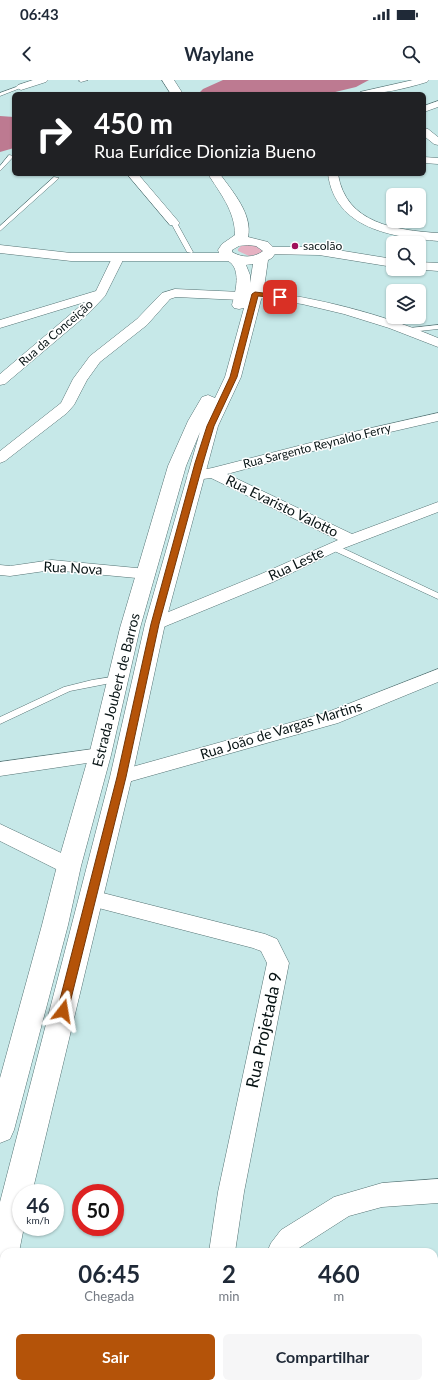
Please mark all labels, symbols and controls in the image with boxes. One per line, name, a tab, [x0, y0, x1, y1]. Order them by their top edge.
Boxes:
text: 06:43	[20, 5, 59, 23]
icon: back	[16, 43, 38, 65]
text: Waylane	[184, 43, 254, 65]
icon: search	[400, 43, 422, 65]
text: 450 m	[94, 106, 173, 140]
icon: right	[28, 108, 80, 160]
text: Rua Eurídice Dionizia Bueno	[94, 140, 316, 162]
map controls	[386, 188, 426, 324]
button: sound	[386, 188, 426, 228]
button: search	[386, 236, 426, 276]
place label: sacolão	[303, 238, 342, 253]
marker: sacolão	[290, 241, 300, 251]
pin	[263, 280, 297, 314]
button: layers	[386, 284, 426, 324]
icon: arrive	[269, 286, 291, 308]
street label: Rua da Conceição	[15, 296, 96, 369]
street label: Rua Sargento Reynaldo Ferry	[241, 420, 393, 471]
street label: Rua Evaristo Valotto	[223, 471, 341, 540]
street label: Rua Leste	[265, 543, 326, 584]
street label: Rua Nova	[43, 557, 103, 578]
street label: Estrada Joubert de Barros	[88, 611, 143, 769]
street label: Rua João de Vargas Martins	[198, 697, 364, 762]
street label: Rua Projetada 9	[241, 970, 286, 1090]
position arrow	[42, 990, 84, 1032]
speed limit sign: 50	[72, 1184, 124, 1236]
text: 46	[26, 1193, 50, 1217]
text: km/h	[26, 1214, 50, 1226]
text: 06:45	[78, 1259, 140, 1288]
text: 2	[222, 1259, 236, 1288]
text: 460	[318, 1259, 360, 1288]
text: Chegada	[84, 1288, 134, 1304]
text: min	[219, 1288, 240, 1304]
text: m	[333, 1288, 344, 1304]
button: Sair	[16, 1334, 215, 1380]
button: Compartilhar	[223, 1334, 422, 1380]

